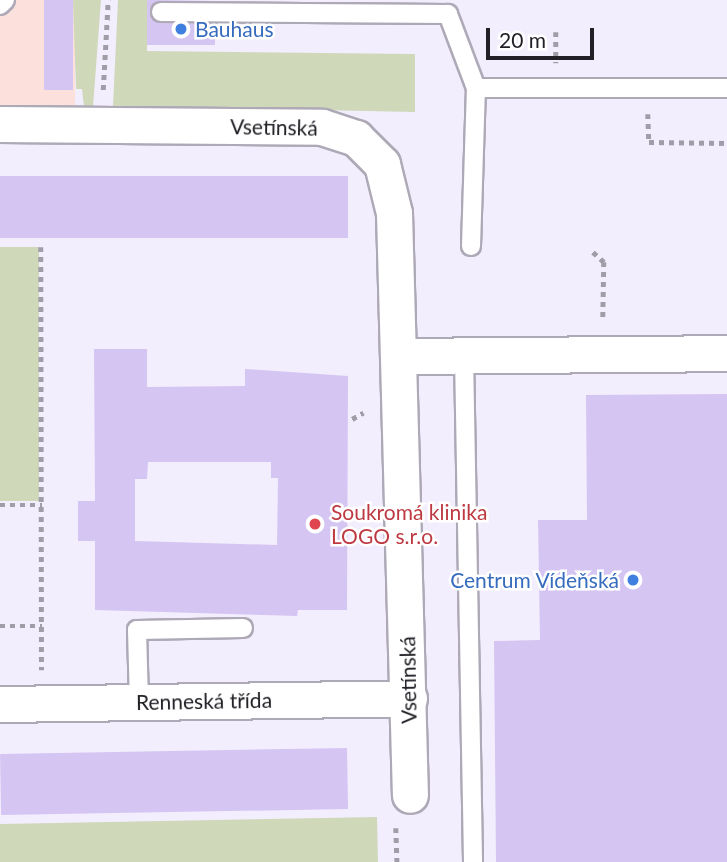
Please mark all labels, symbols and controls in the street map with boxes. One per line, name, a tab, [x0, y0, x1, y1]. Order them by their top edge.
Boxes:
scale bar	[489, 14, 598, 58]
place label: Bauhaus	[195, 16, 274, 42]
marker: Bauhaus	[173, 21, 189, 37]
text: 20 m	[499, 27, 546, 52]
street label: Vsetínská	[230, 114, 318, 140]
place label: Soukromá klinika LOGO s.r.o.	[331, 499, 487, 549]
marker: Soukromá klinika LOGO s.r.o.	[305, 514, 325, 534]
place label: Centrum Vídeňská	[449, 567, 619, 593]
marker: Centrum Vídeňská	[625, 572, 641, 588]
street label: Vsetínská	[395, 636, 421, 724]
street label: Renneská třída	[136, 687, 272, 715]

